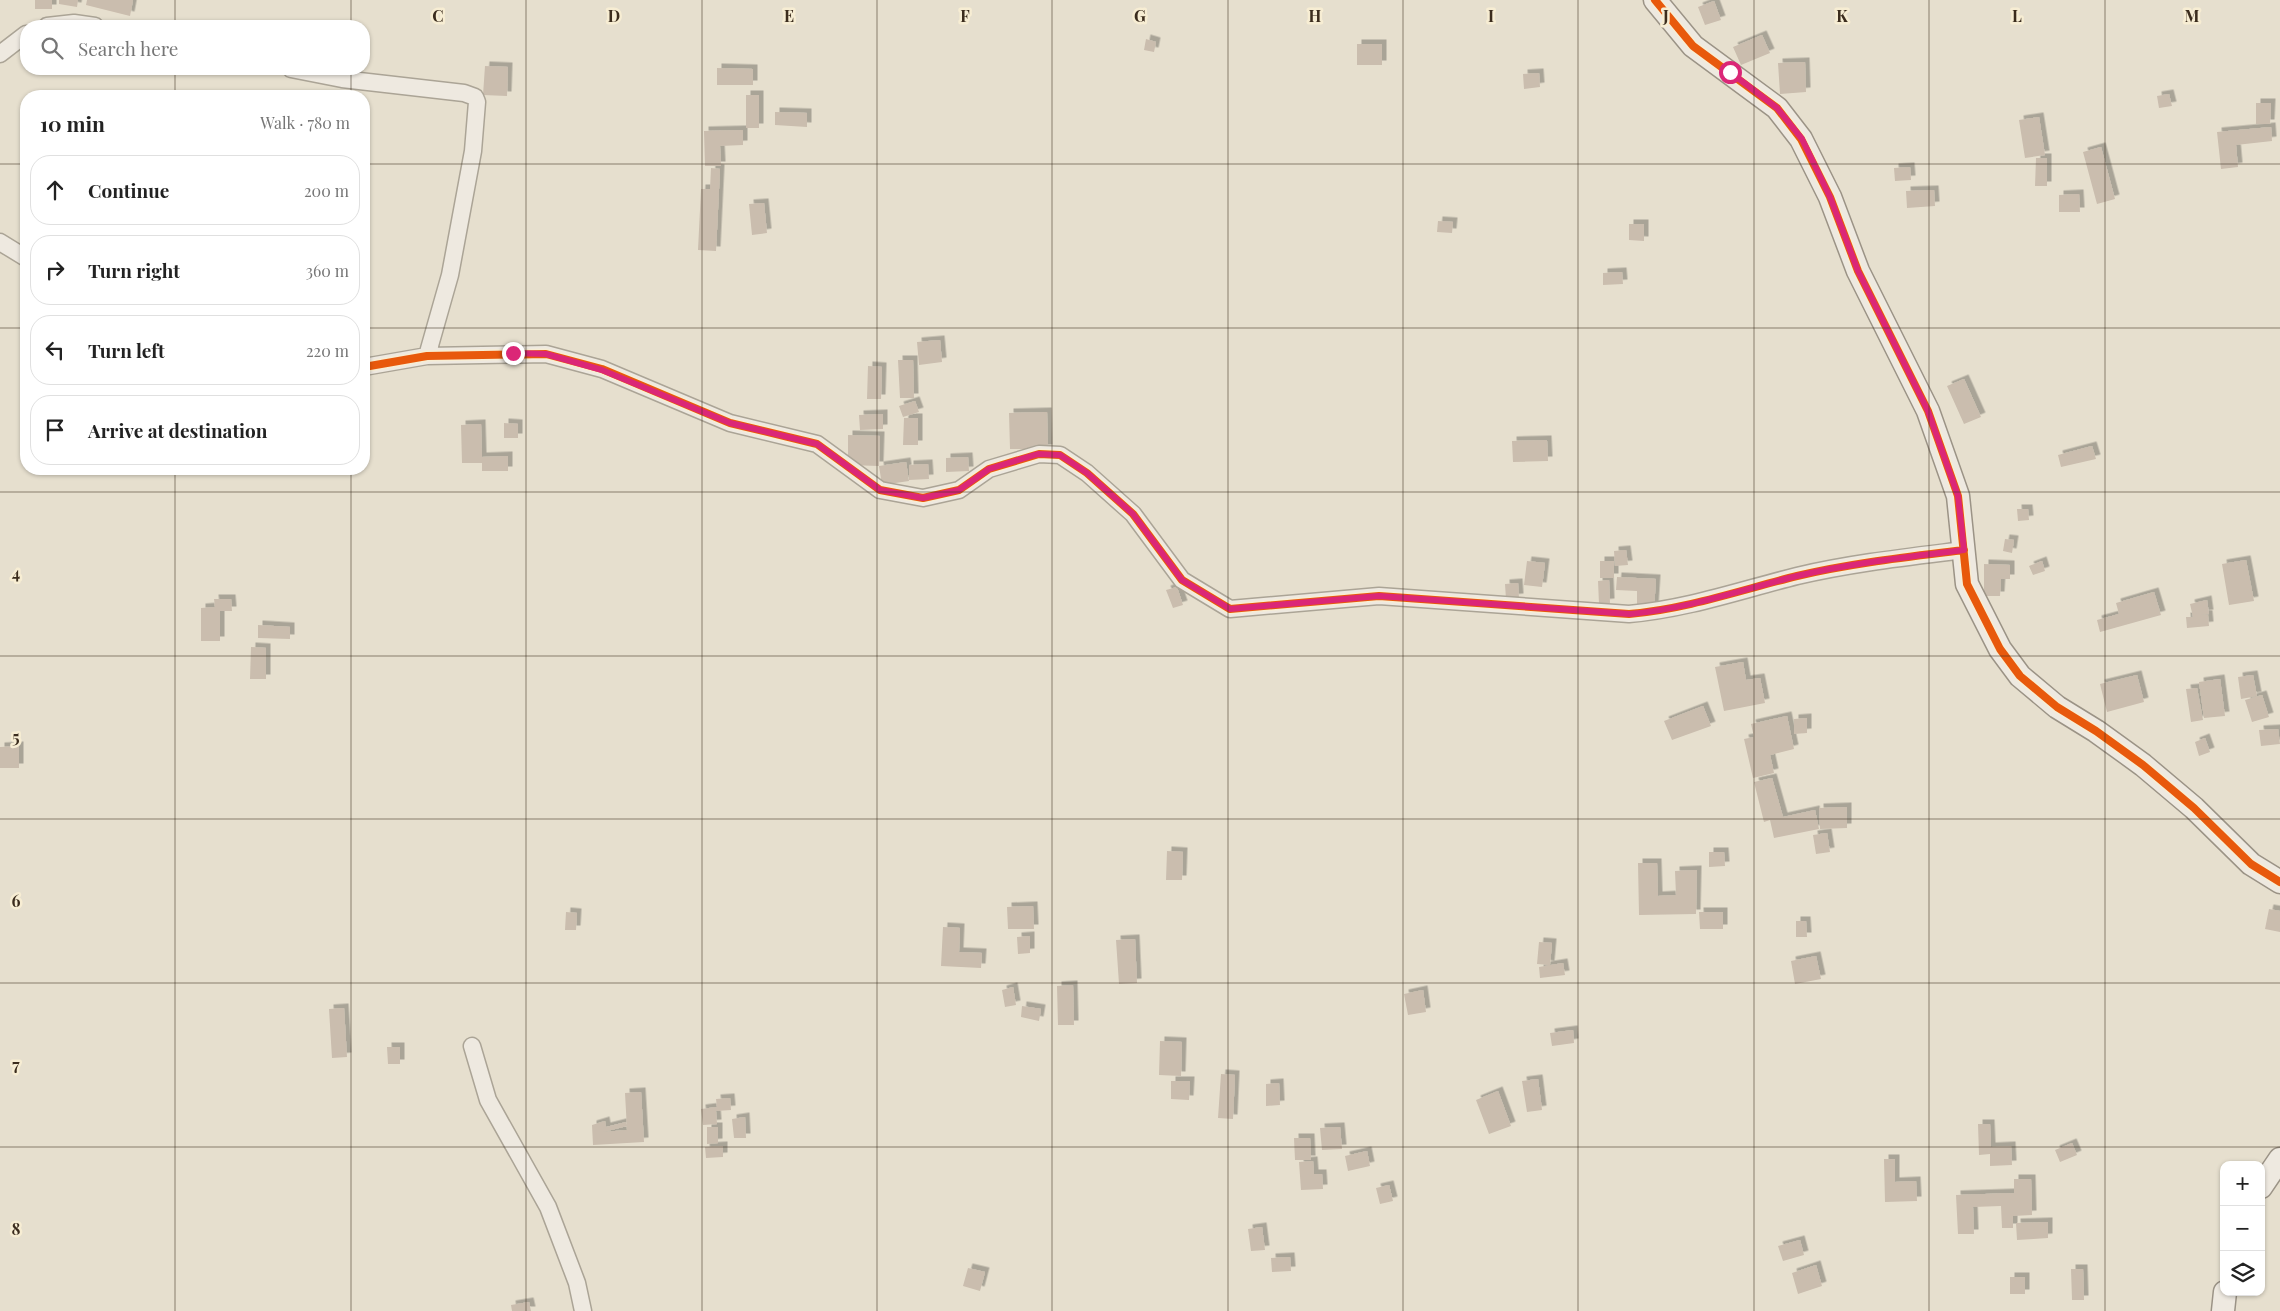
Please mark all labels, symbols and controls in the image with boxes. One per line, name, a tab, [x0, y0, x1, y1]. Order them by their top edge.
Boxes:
text: C	[432, 5, 444, 26]
text: D	[608, 5, 620, 26]
text: E	[784, 5, 794, 26]
text: F	[960, 5, 970, 26]
text: G	[1134, 5, 1146, 26]
text: H	[1309, 5, 1322, 26]
text: I	[1488, 5, 1494, 26]
text: J	[1662, 5, 1669, 26]
text: K	[1836, 5, 1848, 26]
text: L	[2012, 5, 2022, 26]
text: M	[2185, 5, 2200, 26]
search box	[20, 20, 370, 75]
icon: search	[38, 34, 66, 62]
text: Search here	[78, 35, 178, 61]
route start	[1719, 61, 1742, 84]
text: 10 min	[40, 109, 105, 137]
text: Walk · 780 m	[260, 112, 350, 133]
icon: ahead	[41, 176, 69, 204]
text: Continue	[88, 177, 169, 203]
text: 200 m	[304, 180, 349, 201]
icon: right	[41, 256, 69, 284]
text: Turn right	[88, 257, 180, 283]
text: 360 m	[306, 260, 349, 281]
icon: left	[41, 336, 69, 364]
text: Turn left	[88, 337, 165, 363]
text: 220 m	[306, 340, 349, 361]
route end	[502, 342, 525, 365]
icon: arrive	[41, 416, 69, 444]
text: Arrive at destination	[88, 417, 268, 443]
text: 4	[12, 562, 20, 583]
text: 5	[12, 726, 20, 747]
text: 6	[12, 890, 21, 911]
text: 7	[12, 1054, 20, 1075]
map controls	[2220, 1161, 2265, 1296]
button: +	[2220, 1161, 2265, 1206]
button: −	[2220, 1206, 2265, 1251]
text: 8	[12, 1218, 21, 1239]
button: layers	[2220, 1251, 2265, 1296]

